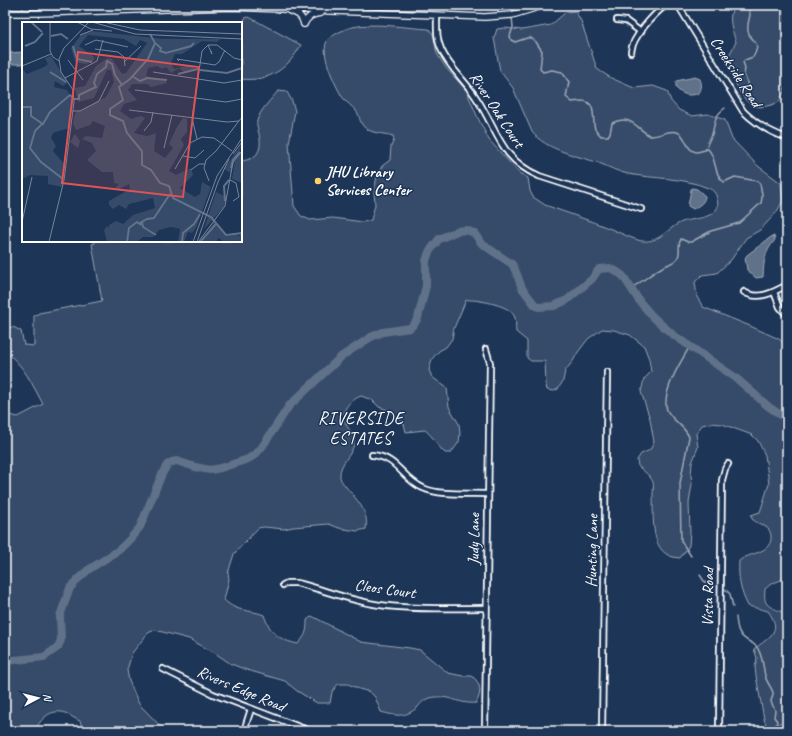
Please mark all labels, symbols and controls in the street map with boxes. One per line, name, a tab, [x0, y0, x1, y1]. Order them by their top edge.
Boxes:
inset map	[22, 22, 242, 242]
street label: Creekside Road	[706, 33, 768, 113]
street label: River Oak Court	[465, 68, 530, 153]
place label: JHU Library Services Center	[325, 162, 413, 200]
marker: JHU Library Services Center	[313, 176, 323, 186]
district label: RIVERSIDE ESTATES	[318, 408, 405, 449]
street label: Judy Lane	[464, 511, 484, 566]
street label: Hunting Lane	[581, 513, 603, 588]
street label: Vista Road	[697, 565, 719, 627]
street label: Cleos Court	[353, 575, 418, 603]
street label: Rivers Edge Road	[194, 661, 291, 718]
north arrow	[18, 678, 58, 718]
text: N	[41, 693, 56, 703]

